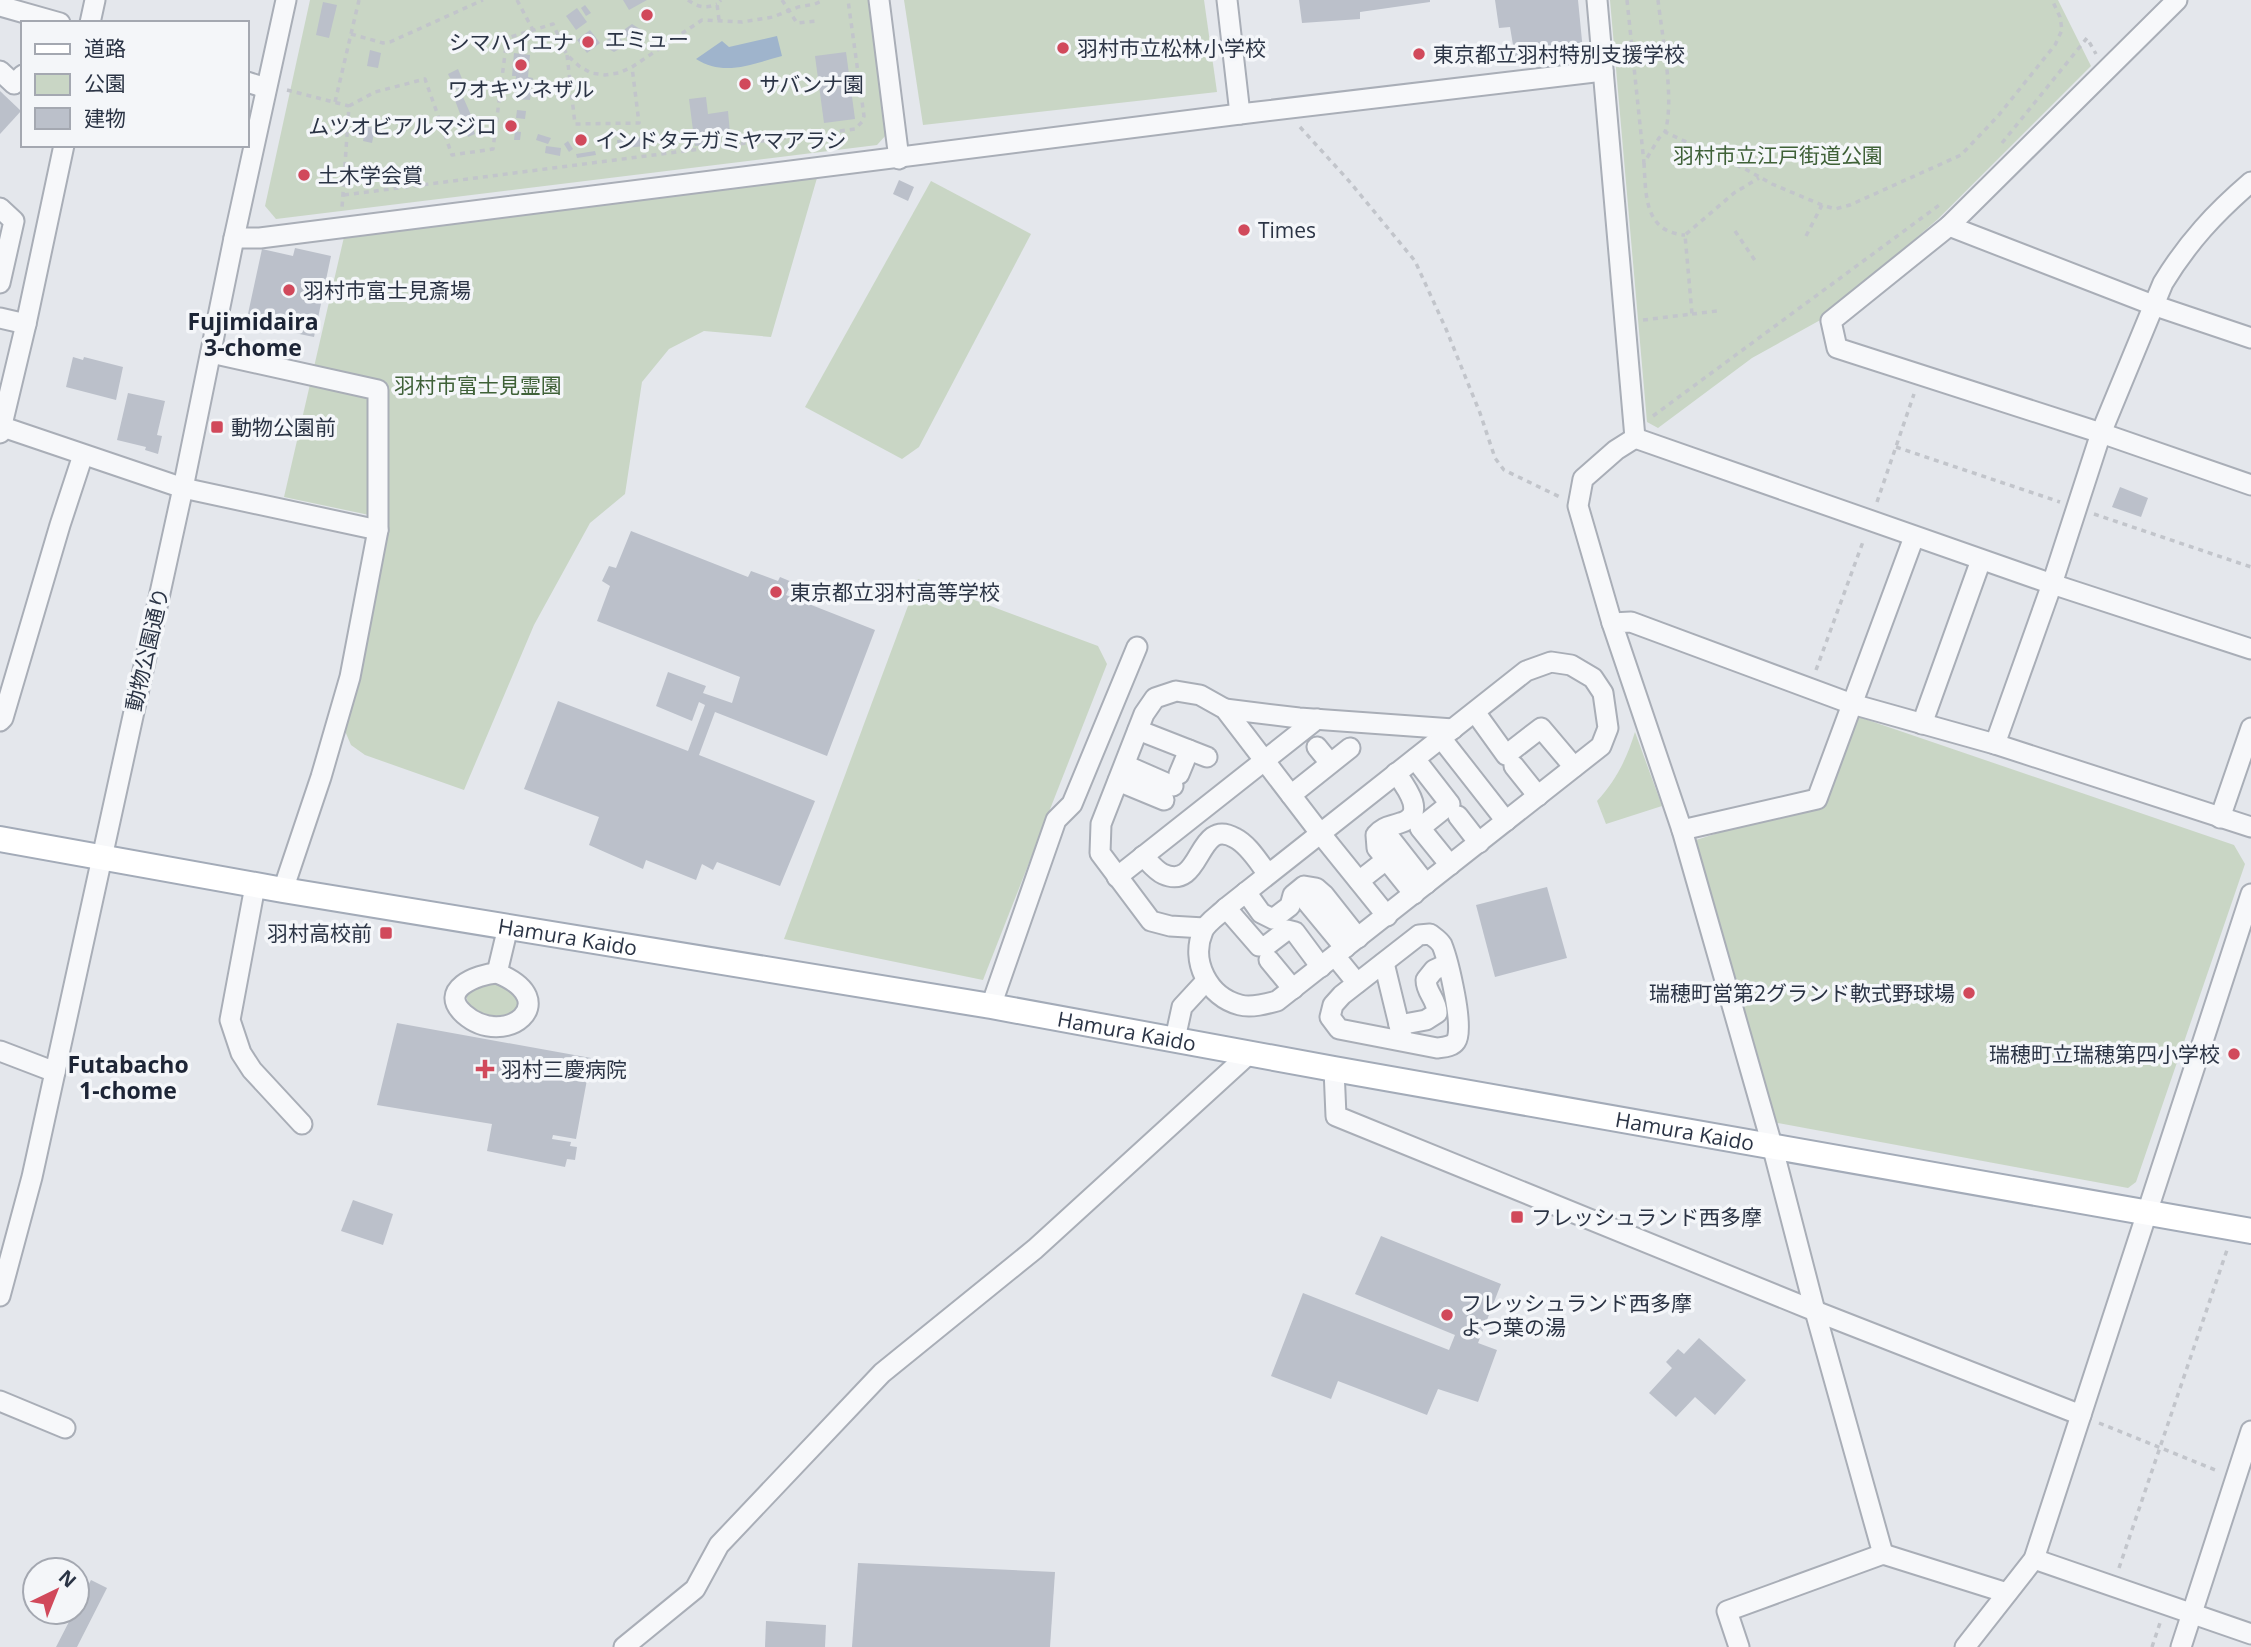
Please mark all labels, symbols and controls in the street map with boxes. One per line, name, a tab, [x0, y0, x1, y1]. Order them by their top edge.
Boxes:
marker: エミュー	[639, 7, 655, 23]
legend	[21, 21, 248, 147]
place label: エミュー	[605, 25, 689, 53]
place label: シマハイエナ	[449, 28, 574, 56]
text: 道路	[84, 34, 126, 62]
marker: シマハイエナ	[580, 34, 596, 50]
place label: 羽村市立松林小学校	[1077, 34, 1266, 62]
marker: 羽村市立松林小学校	[1055, 40, 1071, 56]
place label: 東京都立羽村特別支援学校	[1433, 40, 1685, 68]
marker: 東京都立羽村特別支援学校	[1411, 46, 1427, 62]
marker: ワオキツネザル	[513, 57, 529, 73]
text: 公園	[84, 69, 126, 97]
place label: サバンナ園	[759, 70, 864, 98]
place label: ワオキツネザル	[448, 75, 595, 103]
marker: サバンナ園	[737, 76, 753, 92]
text: 建物	[84, 104, 126, 132]
place label: ムツオビアルマジロ	[308, 112, 497, 140]
marker: ムツオビアルマジロ	[503, 118, 519, 134]
place label: インドタテガミヤマアラシ	[595, 126, 847, 154]
marker: インドタテガミヤマアラシ	[573, 132, 589, 148]
park label: 羽村市立江戸街道公園	[1673, 141, 1883, 169]
place label: 土木学会賞	[318, 161, 423, 189]
marker: 土木学会賞	[296, 167, 312, 183]
place label: Times	[1258, 216, 1316, 244]
marker: Times	[1236, 222, 1252, 238]
place label: 羽村市富士見斎場	[303, 276, 471, 304]
marker: 羽村市富士見斎場	[281, 282, 297, 298]
district label: Fujimidaira 3-chome	[187, 305, 319, 363]
park label: 羽村市富士見霊園	[394, 371, 562, 399]
place label: 動物公園前	[231, 413, 336, 441]
marker: 動物公園前	[209, 419, 225, 435]
place label: 東京都立羽村高等学校	[790, 578, 1000, 606]
street label: 動物公園通り	[119, 584, 175, 714]
marker: 東京都立羽村高等学校	[768, 584, 784, 600]
street label: Hamura Kaido	[496, 911, 639, 962]
place label: 羽村高校前	[267, 919, 372, 947]
marker: 羽村高校前	[378, 925, 394, 941]
place label: 瑞穂町営第2グランド軟式野球場	[1649, 979, 1955, 1007]
marker: 瑞穂町営第2グランド軟式野球場	[1961, 985, 1977, 1001]
street label: Hamura Kaido	[1055, 1004, 1198, 1057]
place label: 瑞穂町立瑞穂第四小学校	[1989, 1040, 2220, 1068]
marker: 瑞穂町立瑞穂第四小学校	[2226, 1046, 2242, 1062]
district label: Futabacho 1-chome	[67, 1048, 189, 1106]
place label: 羽村三慶病院	[501, 1055, 627, 1083]
marker: 羽村三慶病院	[475, 1059, 495, 1079]
street label: Hamura Kaido	[1613, 1105, 1756, 1157]
place label: フレッシュランド西多摩	[1531, 1203, 1762, 1231]
marker: フレッシュランド西多摩	[1509, 1209, 1525, 1225]
place label: フレッシュランド西多摩 よつ葉の湯	[1461, 1289, 1692, 1341]
marker: フレッシュランド西多摩 よつ葉の湯	[1439, 1307, 1455, 1323]
north arrow	[21, 1556, 91, 1626]
text: N	[53, 1564, 82, 1593]

